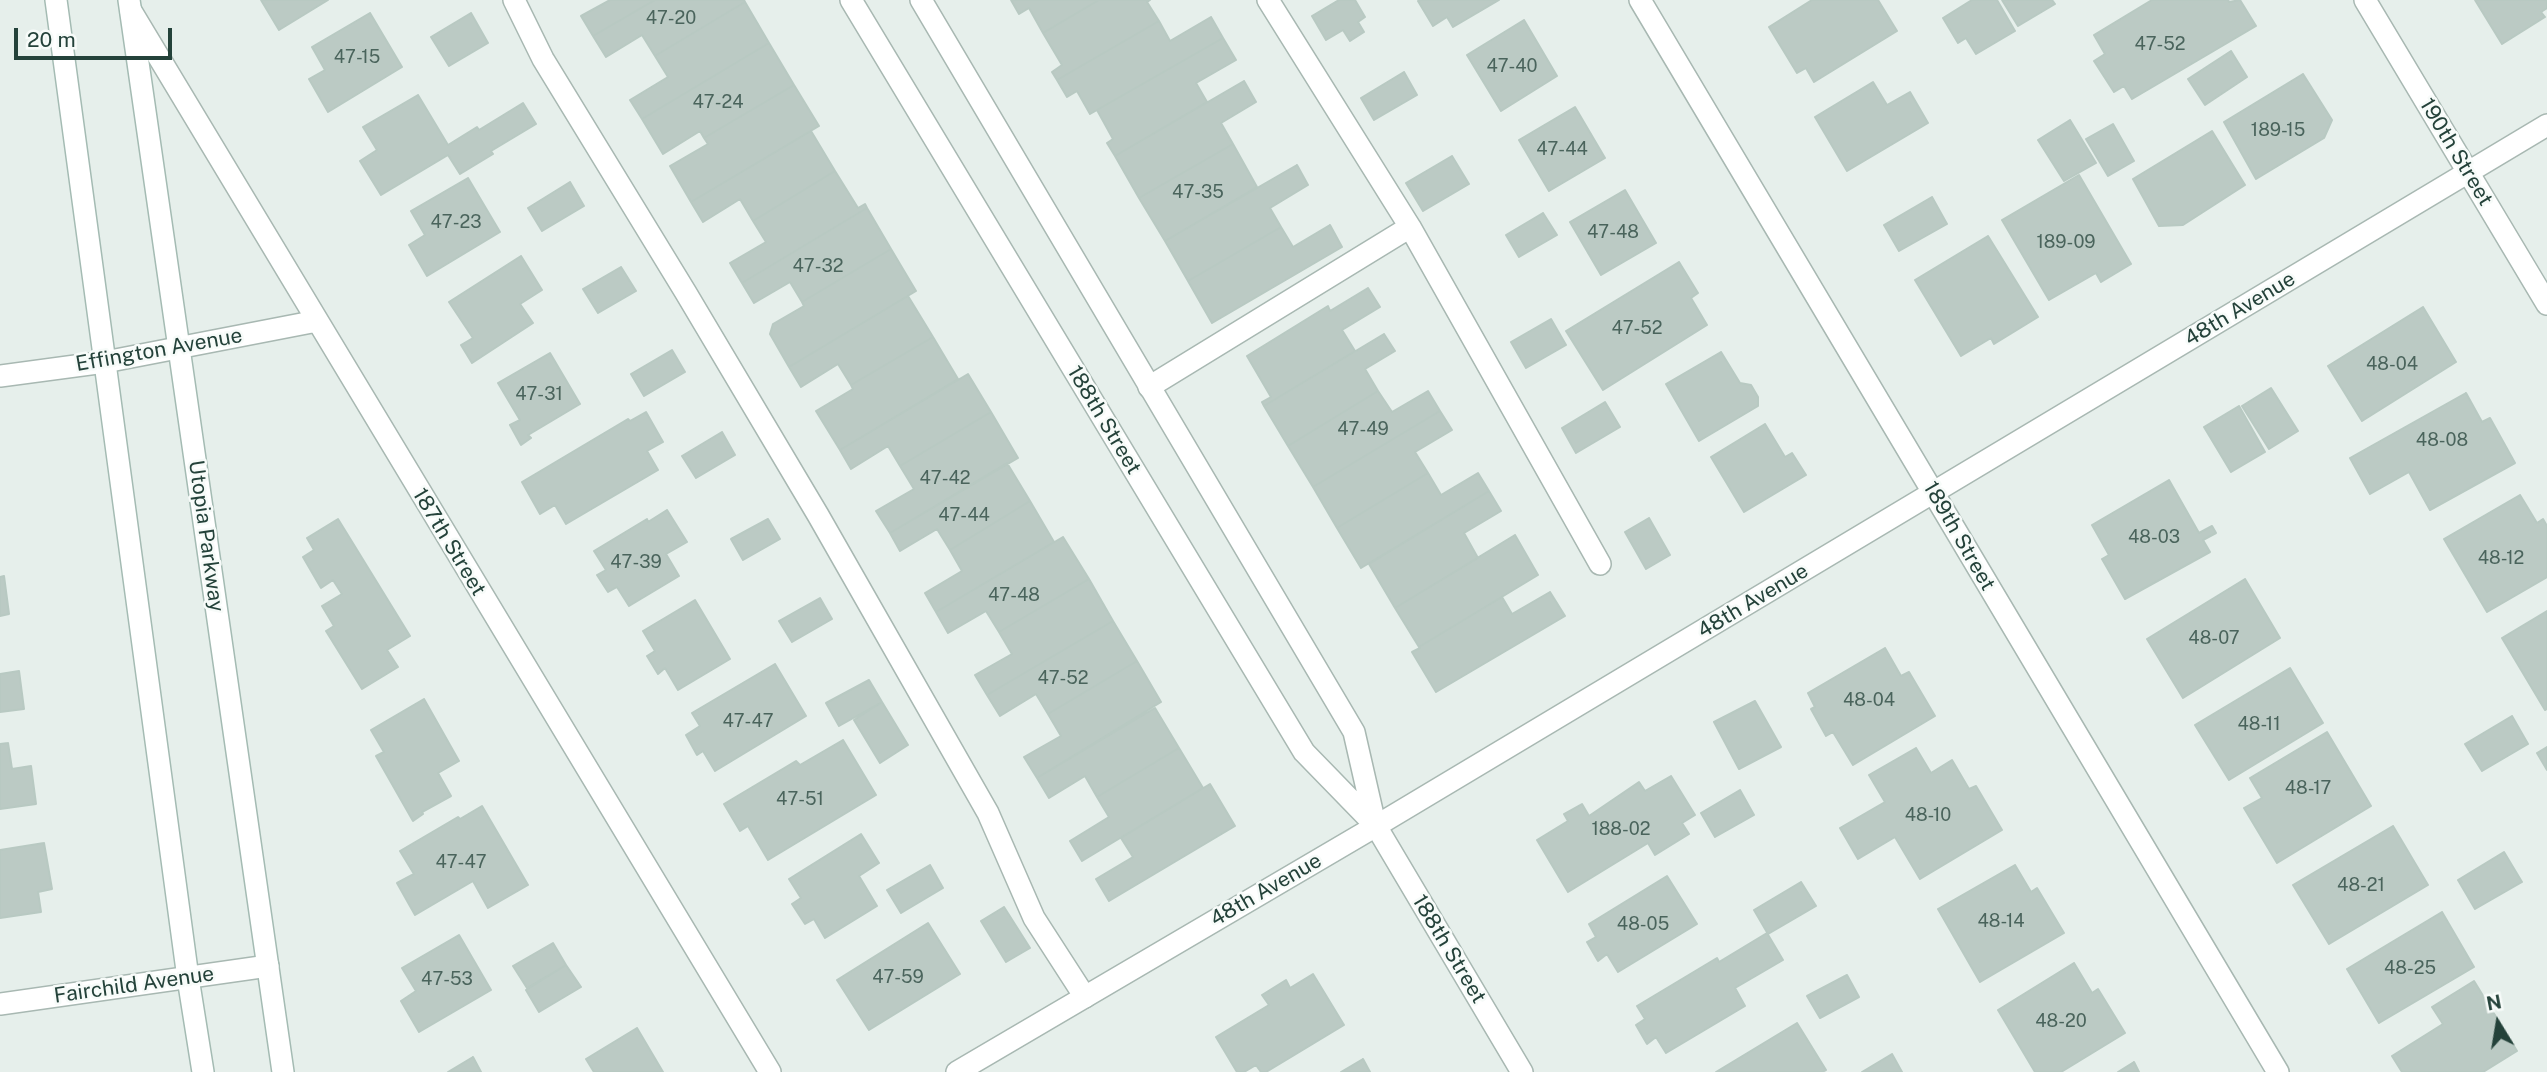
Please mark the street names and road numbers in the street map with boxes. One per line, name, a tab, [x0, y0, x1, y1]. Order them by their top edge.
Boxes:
street label: 190th Street	[2414, 94, 2498, 210]
street label: 48th Avenue	[2180, 266, 2300, 352]
street label: Effington Avenue	[74, 323, 244, 377]
street label: 188th Street	[1062, 361, 1146, 479]
street label: Utopia Parkway	[183, 459, 229, 613]
street label: 189th Street	[1918, 477, 2000, 595]
street label: 187th Street	[407, 484, 491, 600]
street label: 48th Avenue	[1693, 558, 1813, 644]
street label: 48th Avenue	[1206, 848, 1326, 932]
street label: 188th Street	[1407, 890, 1491, 1008]
street label: Fairchild Avenue	[52, 961, 216, 1009]

